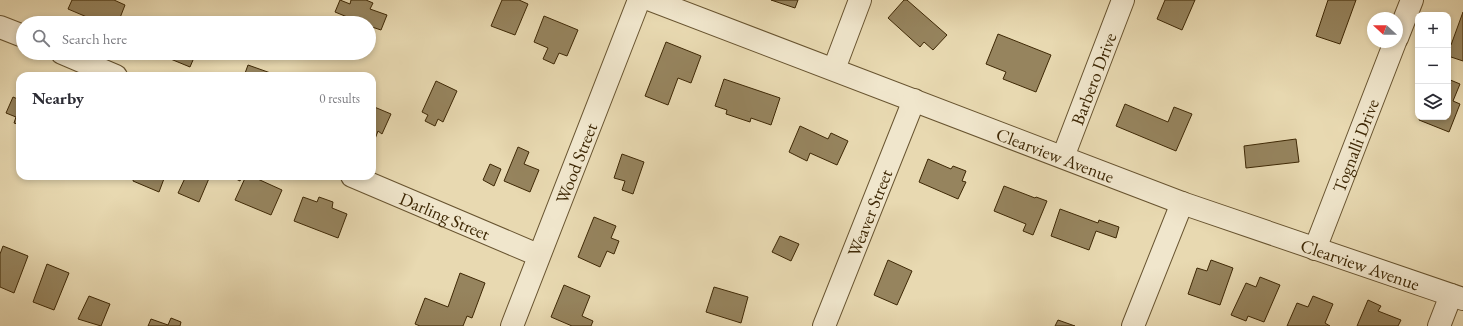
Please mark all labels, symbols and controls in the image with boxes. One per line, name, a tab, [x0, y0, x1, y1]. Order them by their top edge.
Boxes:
north arrow	[1367, 12, 1403, 48]
map controls	[1415, 12, 1451, 120]
button: +	[1415, 12, 1451, 48]
search box	[16, 16, 376, 60]
icon: search	[30, 27, 52, 49]
text: Search here	[62, 29, 127, 48]
street label: Barbero Drive	[1065, 29, 1121, 128]
button: −	[1415, 48, 1451, 84]
button: layers	[1415, 84, 1451, 120]
text: Nearby	[32, 87, 84, 109]
text: 0 results	[319, 90, 360, 107]
street label: Tognalli Drive	[1326, 95, 1384, 196]
street label: Wood Street	[549, 119, 602, 207]
street label: Clearview Avenue	[993, 122, 1118, 188]
street label: Weaver Street	[841, 165, 897, 260]
street label: Darling Street	[396, 186, 494, 245]
street label: Clearview Avenue	[1298, 233, 1423, 295]

